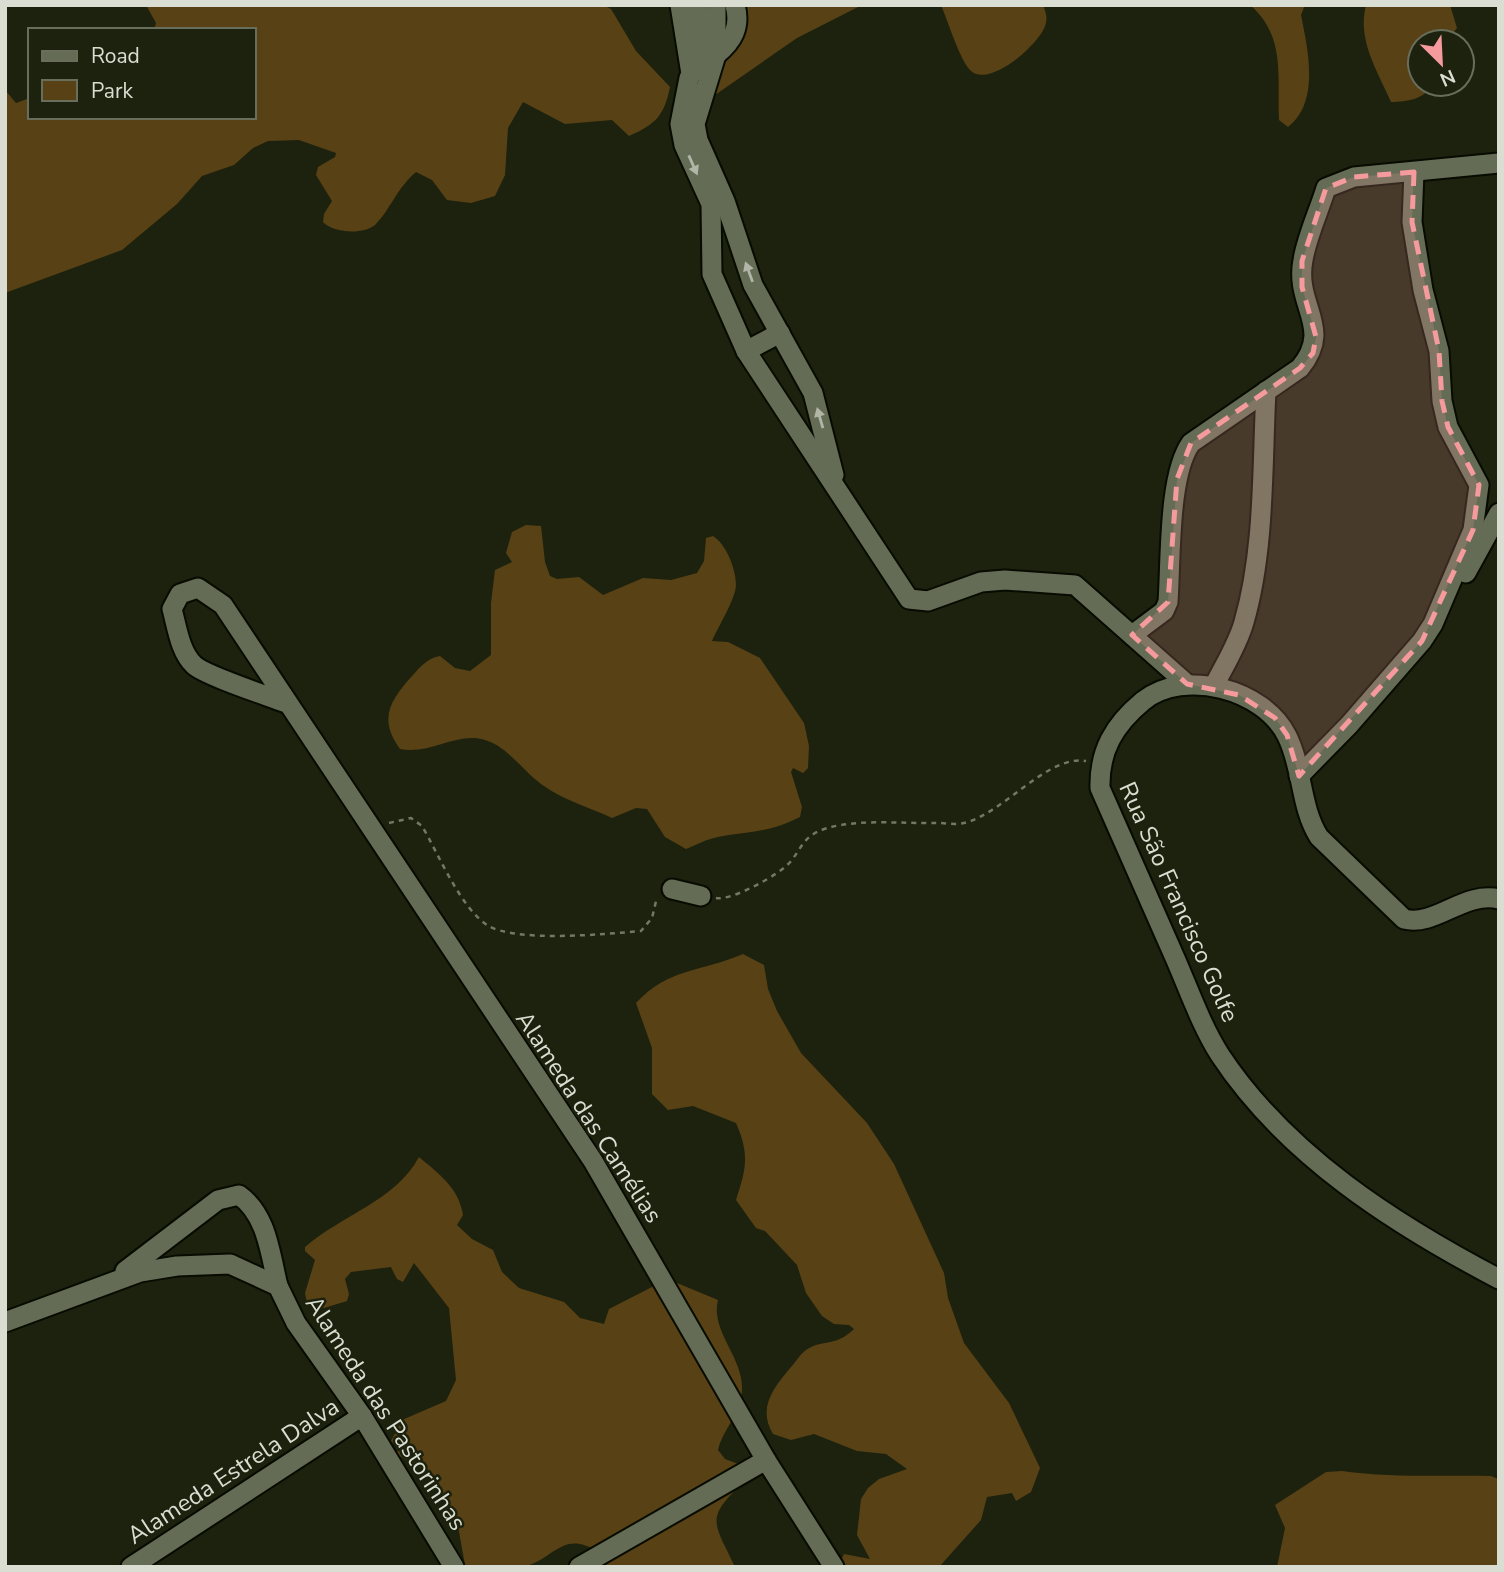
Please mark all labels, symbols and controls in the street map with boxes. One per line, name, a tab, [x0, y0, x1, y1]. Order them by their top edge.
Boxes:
legend	[28, 28, 256, 119]
north arrow	[1406, 28, 1476, 98]
text: Road	[91, 42, 140, 70]
text: N	[1436, 63, 1459, 92]
text: Park	[91, 77, 133, 105]
one-way arrow	[687, 155, 699, 175]
one-way arrow	[743, 262, 754, 283]
one-way arrow	[815, 407, 825, 428]
street label: Rua São Francisco Golfe	[1112, 777, 1246, 1027]
street label: Alameda das Camélias	[508, 1005, 670, 1229]
street label: Alameda das Pastorinhas	[298, 1289, 474, 1537]
street label: Alameda Estrela Dalva	[121, 1390, 345, 1552]

